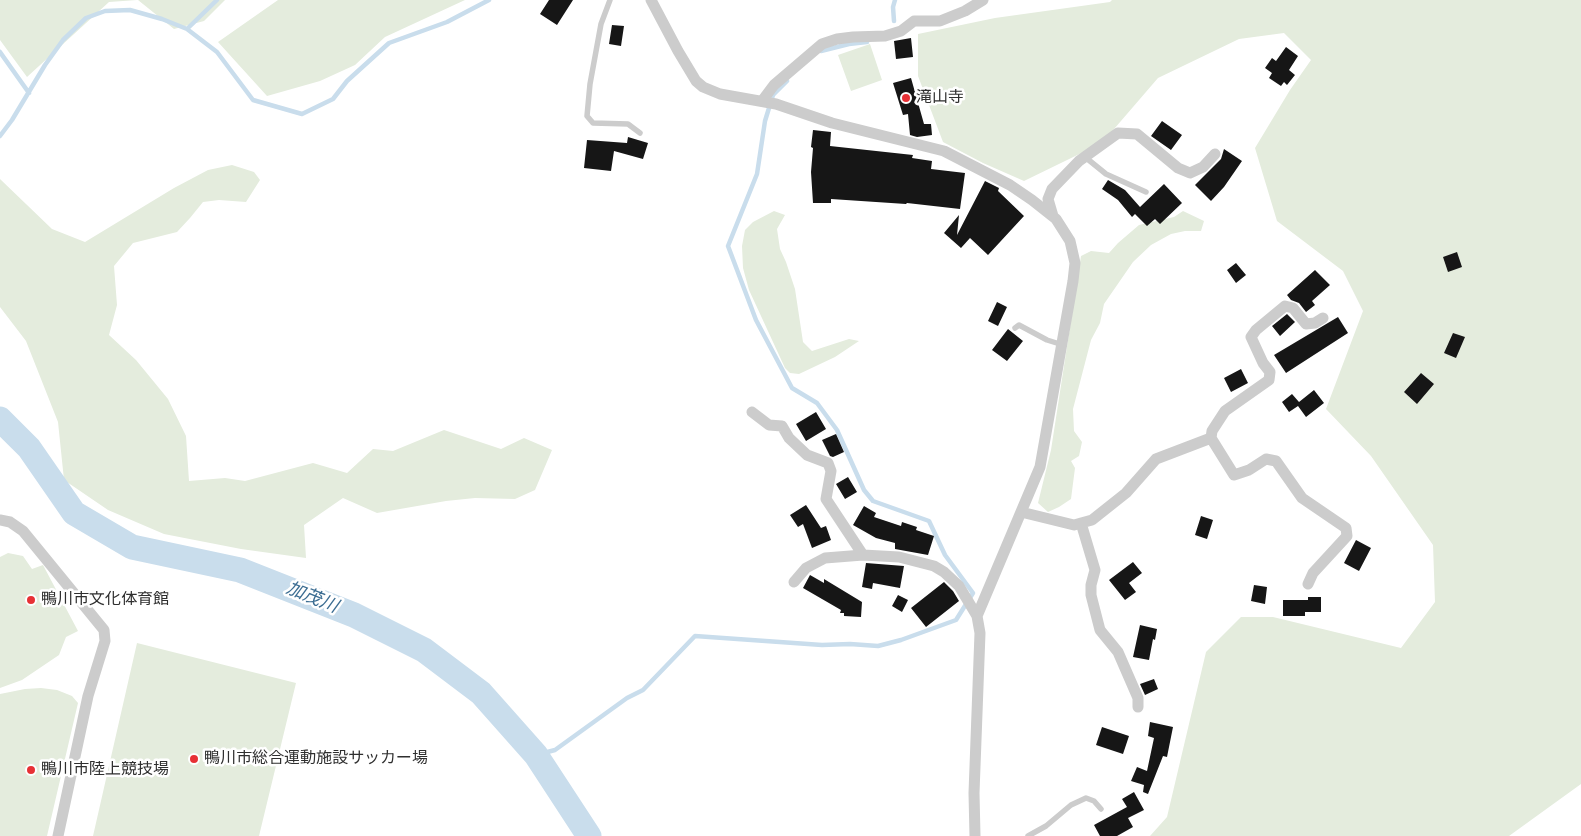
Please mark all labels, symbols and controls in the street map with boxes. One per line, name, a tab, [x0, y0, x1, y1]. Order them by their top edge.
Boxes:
place label: 滝山寺	[916, 88, 964, 108]
marker: 滝山寺	[900, 92, 912, 104]
water label: 加茂川	[283, 578, 341, 618]
place label: 鴨川市文化体育館	[41, 590, 169, 610]
marker: 鴨川市文化体育館	[25, 594, 37, 606]
place label: 鴨川市総合運動施設サッカー場	[204, 749, 428, 769]
marker: 鴨川市総合運動施設サッカー場	[188, 753, 200, 765]
place label: 鴨川市陸上競技場	[41, 760, 169, 780]
marker: 鴨川市陸上競技場	[25, 764, 37, 776]

